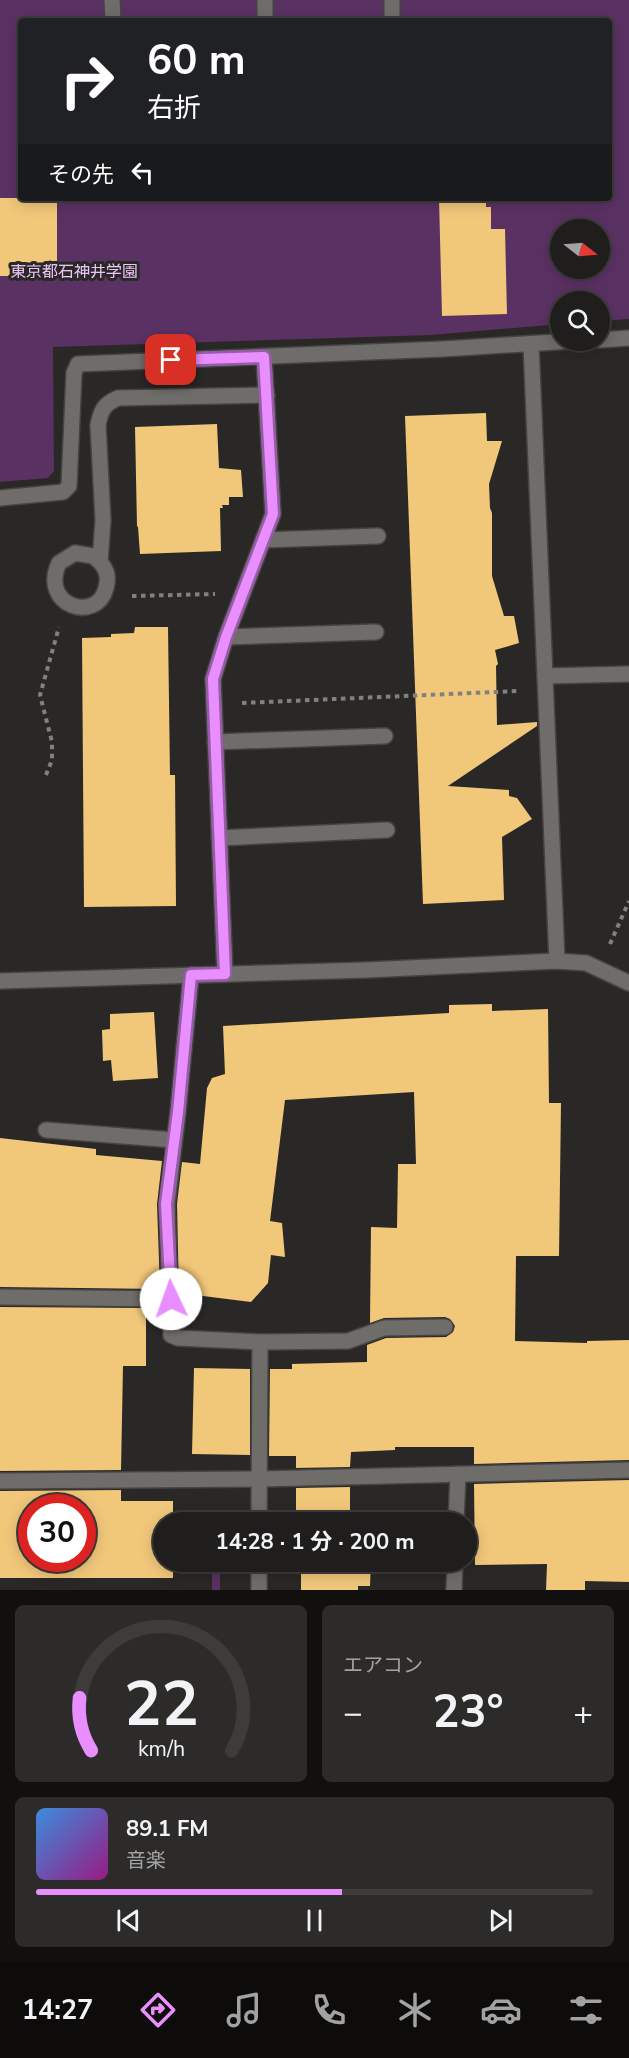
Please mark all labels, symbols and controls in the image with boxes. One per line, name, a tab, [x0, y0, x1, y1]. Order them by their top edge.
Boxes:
text: 60 m	[147, 32, 246, 89]
icon: right	[48, 42, 126, 120]
text: 右折	[147, 90, 201, 127]
icon: left	[126, 156, 159, 189]
text: その先	[48, 160, 114, 190]
north arrow	[550, 219, 610, 279]
map controls	[550, 219, 610, 351]
park label: 東京都石神井学園	[10, 261, 138, 283]
button: search	[550, 291, 610, 351]
pin	[145, 334, 196, 385]
icon: arrive	[154, 343, 187, 376]
position arrow	[139, 1267, 203, 1331]
speed limit sign: 30	[18, 1494, 96, 1572]
text: 14:28 · 1 分 · 200 m	[216, 1527, 414, 1557]
text: エアコン	[343, 1652, 423, 1679]
text: 22	[124, 1662, 198, 1747]
text: 23°	[432, 1682, 504, 1743]
text: −	[343, 1691, 363, 1736]
text: +	[573, 1691, 593, 1736]
text: km/h	[137, 1734, 185, 1764]
text: 89.1 FM	[126, 1814, 208, 1844]
text: 音楽	[126, 1847, 166, 1874]
icon: previous	[112, 1904, 145, 1937]
icon: pause	[298, 1904, 331, 1937]
icon: next	[484, 1904, 517, 1937]
icon: directions	[137, 1989, 179, 2031]
icon: music	[223, 1989, 265, 2031]
icon: phone	[308, 1989, 350, 2031]
icon: climate	[394, 1989, 436, 2031]
icon: car	[480, 1989, 522, 2031]
icon: filters	[565, 1989, 607, 2031]
text: 14:27	[22, 1992, 93, 2029]

